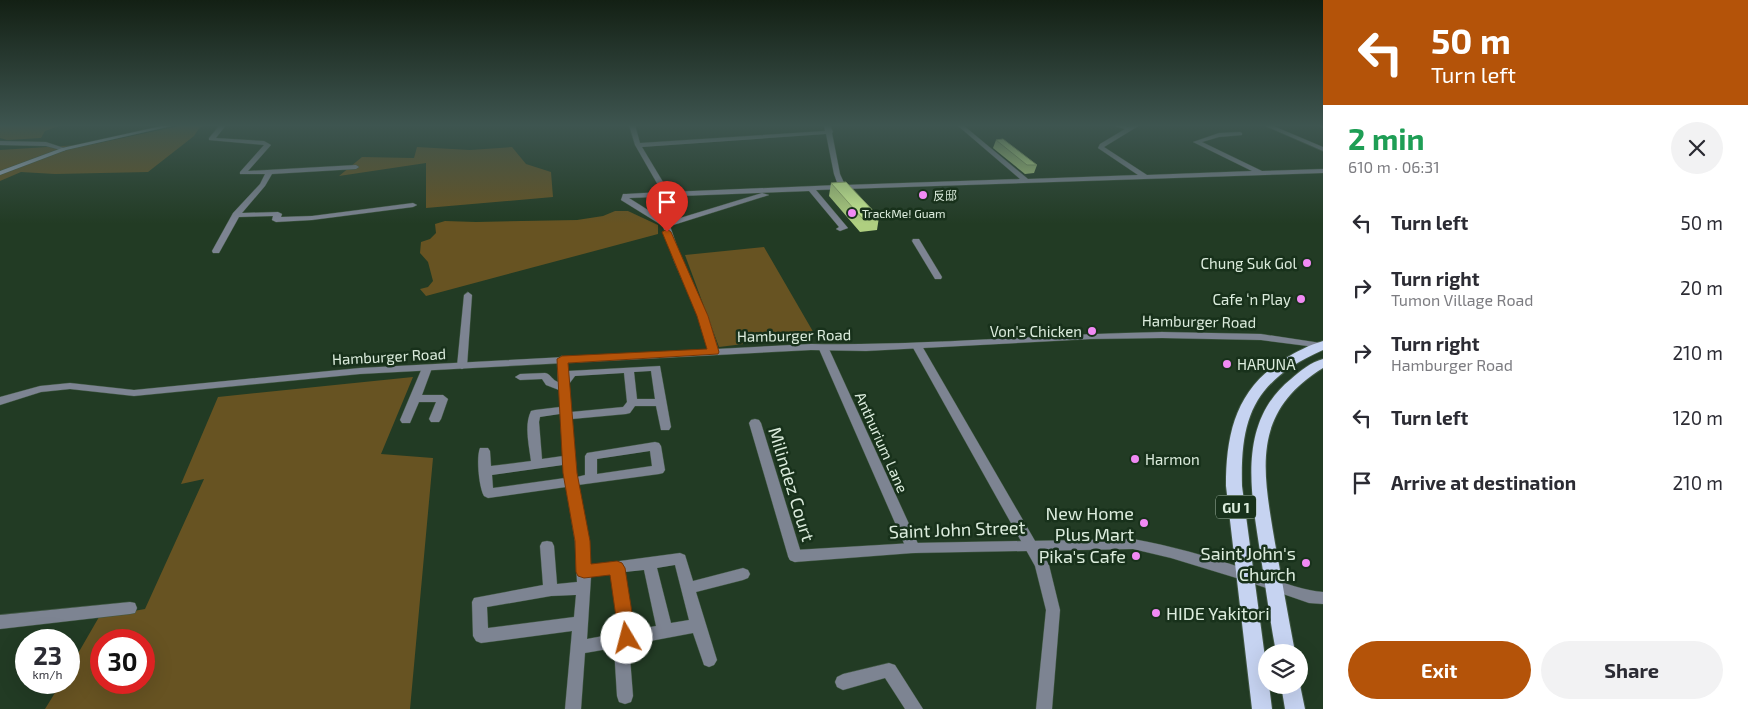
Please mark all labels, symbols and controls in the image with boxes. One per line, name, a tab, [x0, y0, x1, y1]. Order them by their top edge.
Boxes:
text: 50 m	[1431, 19, 1511, 61]
icon: left	[1348, 20, 1413, 85]
text: Turn left	[1431, 61, 1516, 87]
text: 2 min	[1348, 120, 1425, 156]
button: close	[1671, 122, 1723, 174]
text: 610 m · 06:31	[1348, 157, 1440, 176]
pin	[646, 181, 688, 232]
icon: arrive	[653, 188, 681, 216]
place label: 反邸	[933, 188, 957, 202]
marker: 反邸	[917, 189, 929, 201]
place label: TrackMe! Guam	[862, 206, 946, 220]
marker: TrackMe! Guam	[846, 207, 858, 219]
icon: left	[1348, 209, 1376, 237]
text: Turn left	[1391, 211, 1468, 234]
text: 50 m	[1680, 211, 1723, 234]
place label: Chung Suk Gol	[1201, 254, 1298, 272]
marker: Chung Suk Gol	[1301, 257, 1313, 269]
text: Turn right	[1391, 267, 1479, 290]
icon: right	[1348, 274, 1376, 302]
text: 20 m	[1680, 276, 1723, 299]
place label: Cafe ‘n Play	[1212, 290, 1291, 308]
text: Tumon Village Road	[1391, 290, 1533, 309]
marker: Cafe ‘n Play	[1295, 293, 1307, 305]
street label: Hamburger Road	[1142, 311, 1256, 331]
place label: Von's Chicken	[990, 322, 1082, 340]
street label: Hamburger Road	[737, 325, 851, 345]
marker: Von's Chicken	[1086, 325, 1098, 337]
text: Turn right	[1391, 332, 1479, 355]
icon: right	[1348, 339, 1376, 367]
text: 210 m	[1672, 341, 1723, 364]
street label: Hamburger Road	[331, 344, 447, 368]
place label: HARUNA	[1237, 355, 1296, 373]
text: Hamburger Road	[1391, 355, 1513, 374]
marker: HARUNA	[1221, 358, 1233, 370]
street label: Anthurium Lane	[852, 389, 912, 495]
icon: left	[1348, 404, 1376, 432]
text: Turn left	[1391, 406, 1468, 429]
text: 120 m	[1672, 406, 1723, 429]
street label: Milindez Court	[764, 424, 820, 544]
place label: Harmon	[1145, 450, 1200, 468]
marker: Harmon	[1129, 453, 1141, 465]
icon: arrive	[1348, 469, 1376, 497]
text: Arrive at destination	[1391, 471, 1576, 494]
text: 210 m	[1672, 471, 1723, 494]
road number: GU 1	[1216, 496, 1256, 518]
place label: New Home Plus Mart	[1045, 502, 1134, 545]
street label: Saint John Street	[888, 516, 1026, 542]
marker: New Home Plus Mart	[1138, 517, 1150, 529]
place label: Saint John's Church	[1201, 542, 1296, 585]
place label: Pika's Cafe	[1039, 545, 1126, 567]
marker: Pika's Cafe	[1130, 550, 1142, 562]
marker: Saint John's Church	[1300, 557, 1312, 569]
place label: HIDE Yakitori	[1166, 602, 1270, 624]
marker: HIDE Yakitori	[1150, 607, 1162, 619]
position arrow	[600, 611, 652, 663]
speed limit sign: 30	[90, 629, 155, 694]
text: 23	[33, 640, 62, 670]
button: Exit	[1348, 641, 1531, 699]
button: Share	[1541, 641, 1723, 699]
map controls	[1258, 644, 1308, 694]
button: layers	[1258, 644, 1308, 694]
text: km/h	[33, 667, 62, 681]

